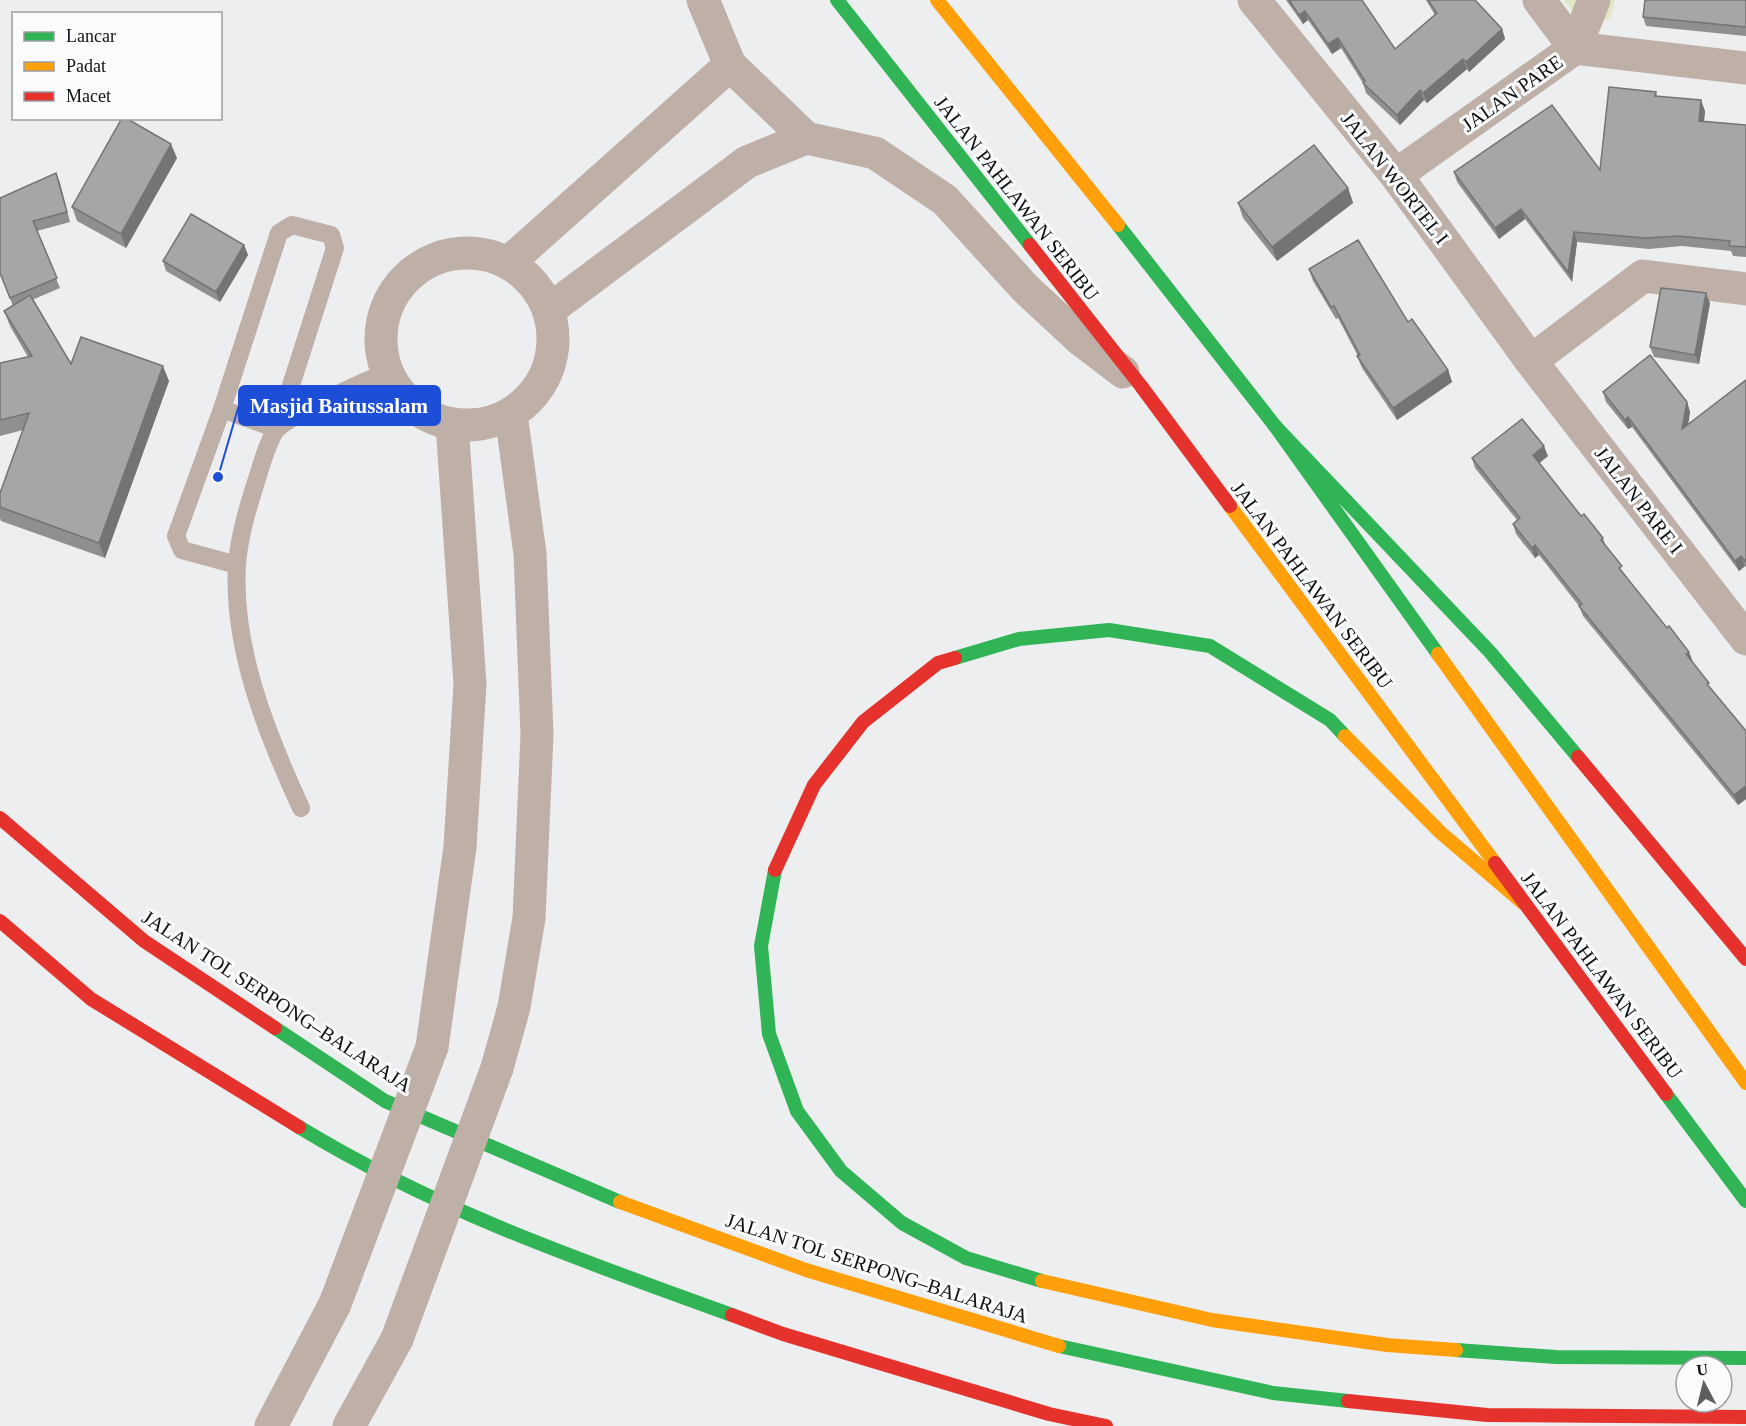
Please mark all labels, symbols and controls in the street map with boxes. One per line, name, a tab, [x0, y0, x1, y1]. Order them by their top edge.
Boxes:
legend	[12, 12, 222, 120]
text: Lancar	[66, 26, 116, 46]
street label: JALAN PARE	[1458, 50, 1566, 136]
text: Padat	[66, 56, 106, 76]
text: Macet	[66, 86, 111, 106]
street label: JALAN PAHLAWAN SERIBU	[930, 91, 1104, 305]
street label: JALAN WORTEL I	[1337, 108, 1453, 248]
callout: Masjid Baitussalam	[239, 386, 440, 425]
text: Masjid Baitussalam	[250, 394, 428, 418]
street label: JALAN PARE I	[1591, 442, 1687, 558]
street label: JALAN PAHLAWAN SERIBU	[1227, 477, 1397, 693]
street label: JALAN PAHLAWAN SERIBU	[1517, 867, 1687, 1083]
street label: JALAN TOL SERPONG–BALARAJA	[138, 906, 416, 1097]
street label: JALAN TOL SERPONG–BALARAJA	[723, 1209, 1031, 1328]
north arrow	[1674, 1354, 1734, 1414]
text: U	[1695, 1360, 1709, 1379]

